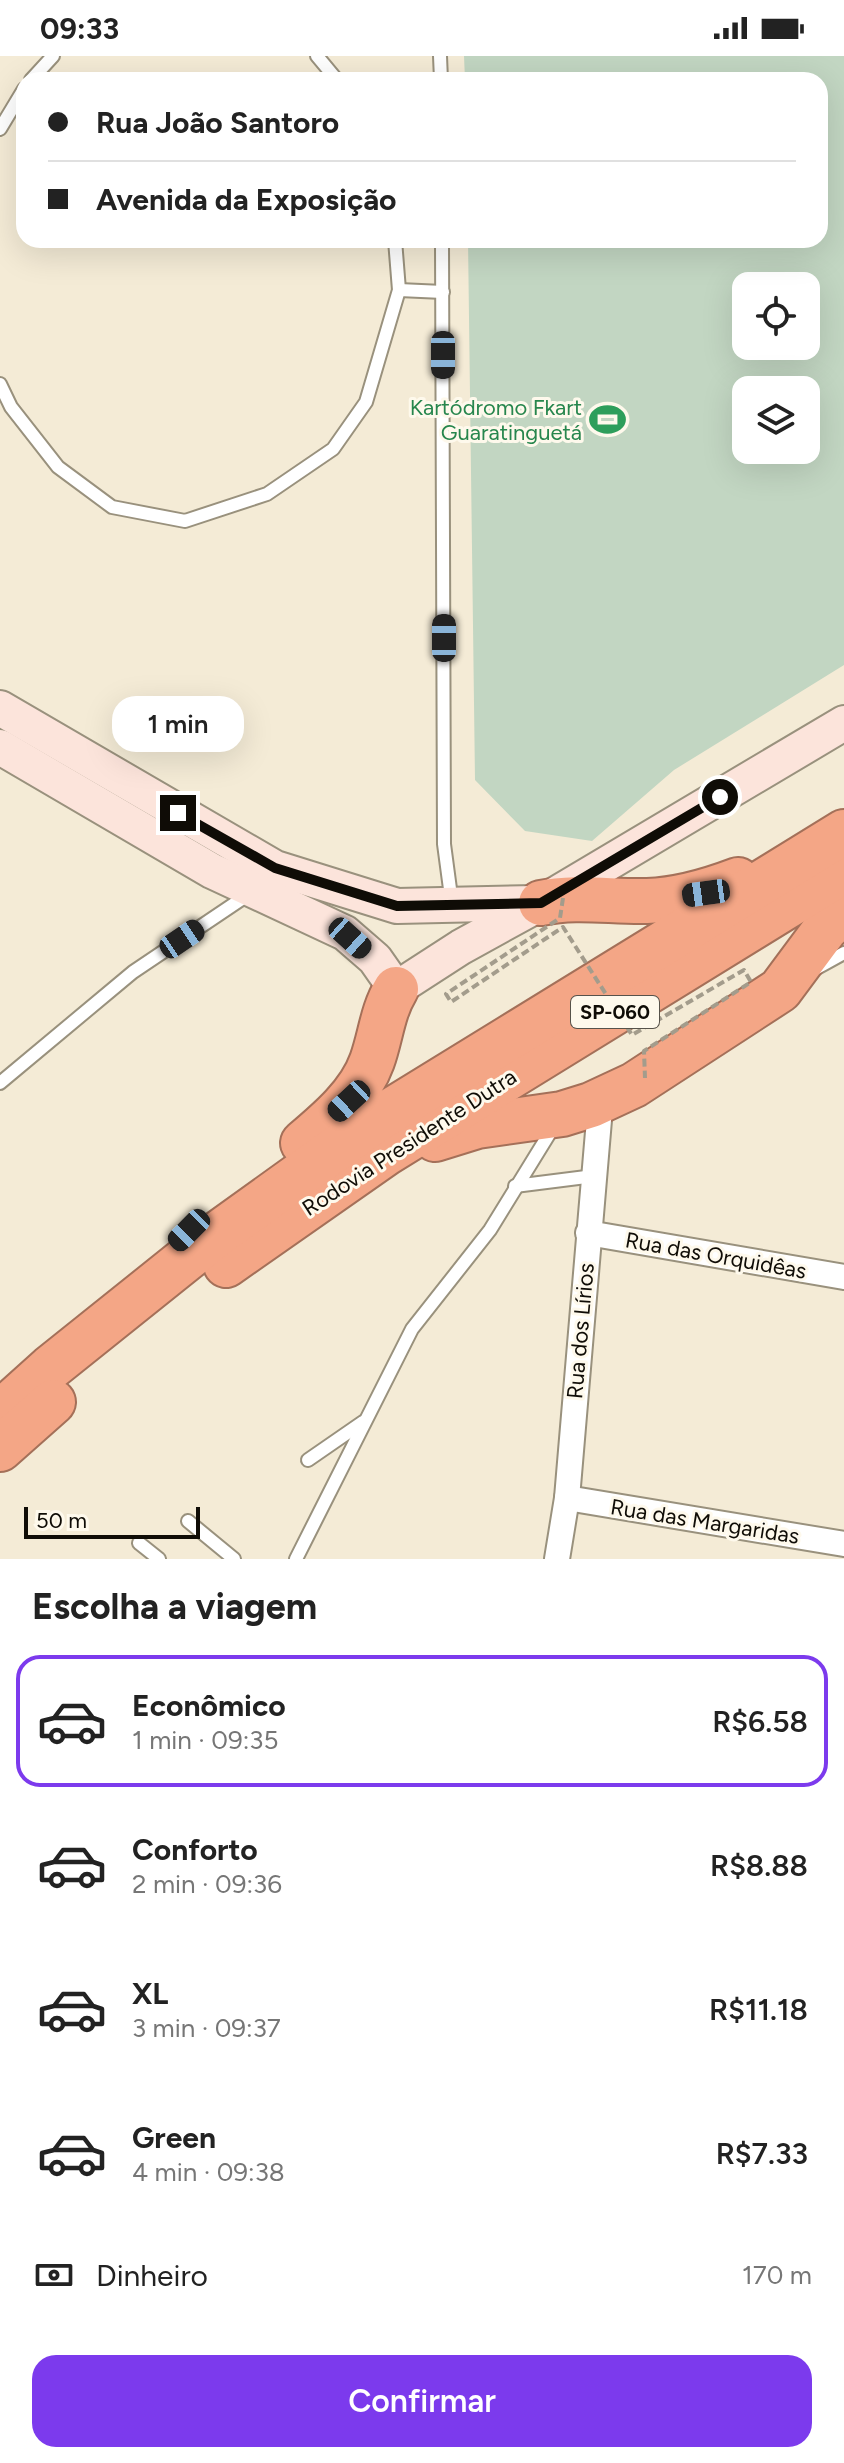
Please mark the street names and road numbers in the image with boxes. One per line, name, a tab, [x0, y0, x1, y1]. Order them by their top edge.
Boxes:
road number: SP-060	[571, 996, 659, 1028]
street label: Rodovia Presidente Dutra	[297, 1063, 521, 1222]
street label: Rua das Orquidêas	[623, 1226, 809, 1285]
street label: Rua dos Lírios	[561, 1262, 600, 1400]
street label: Rua das Margaridas	[609, 1493, 801, 1550]

